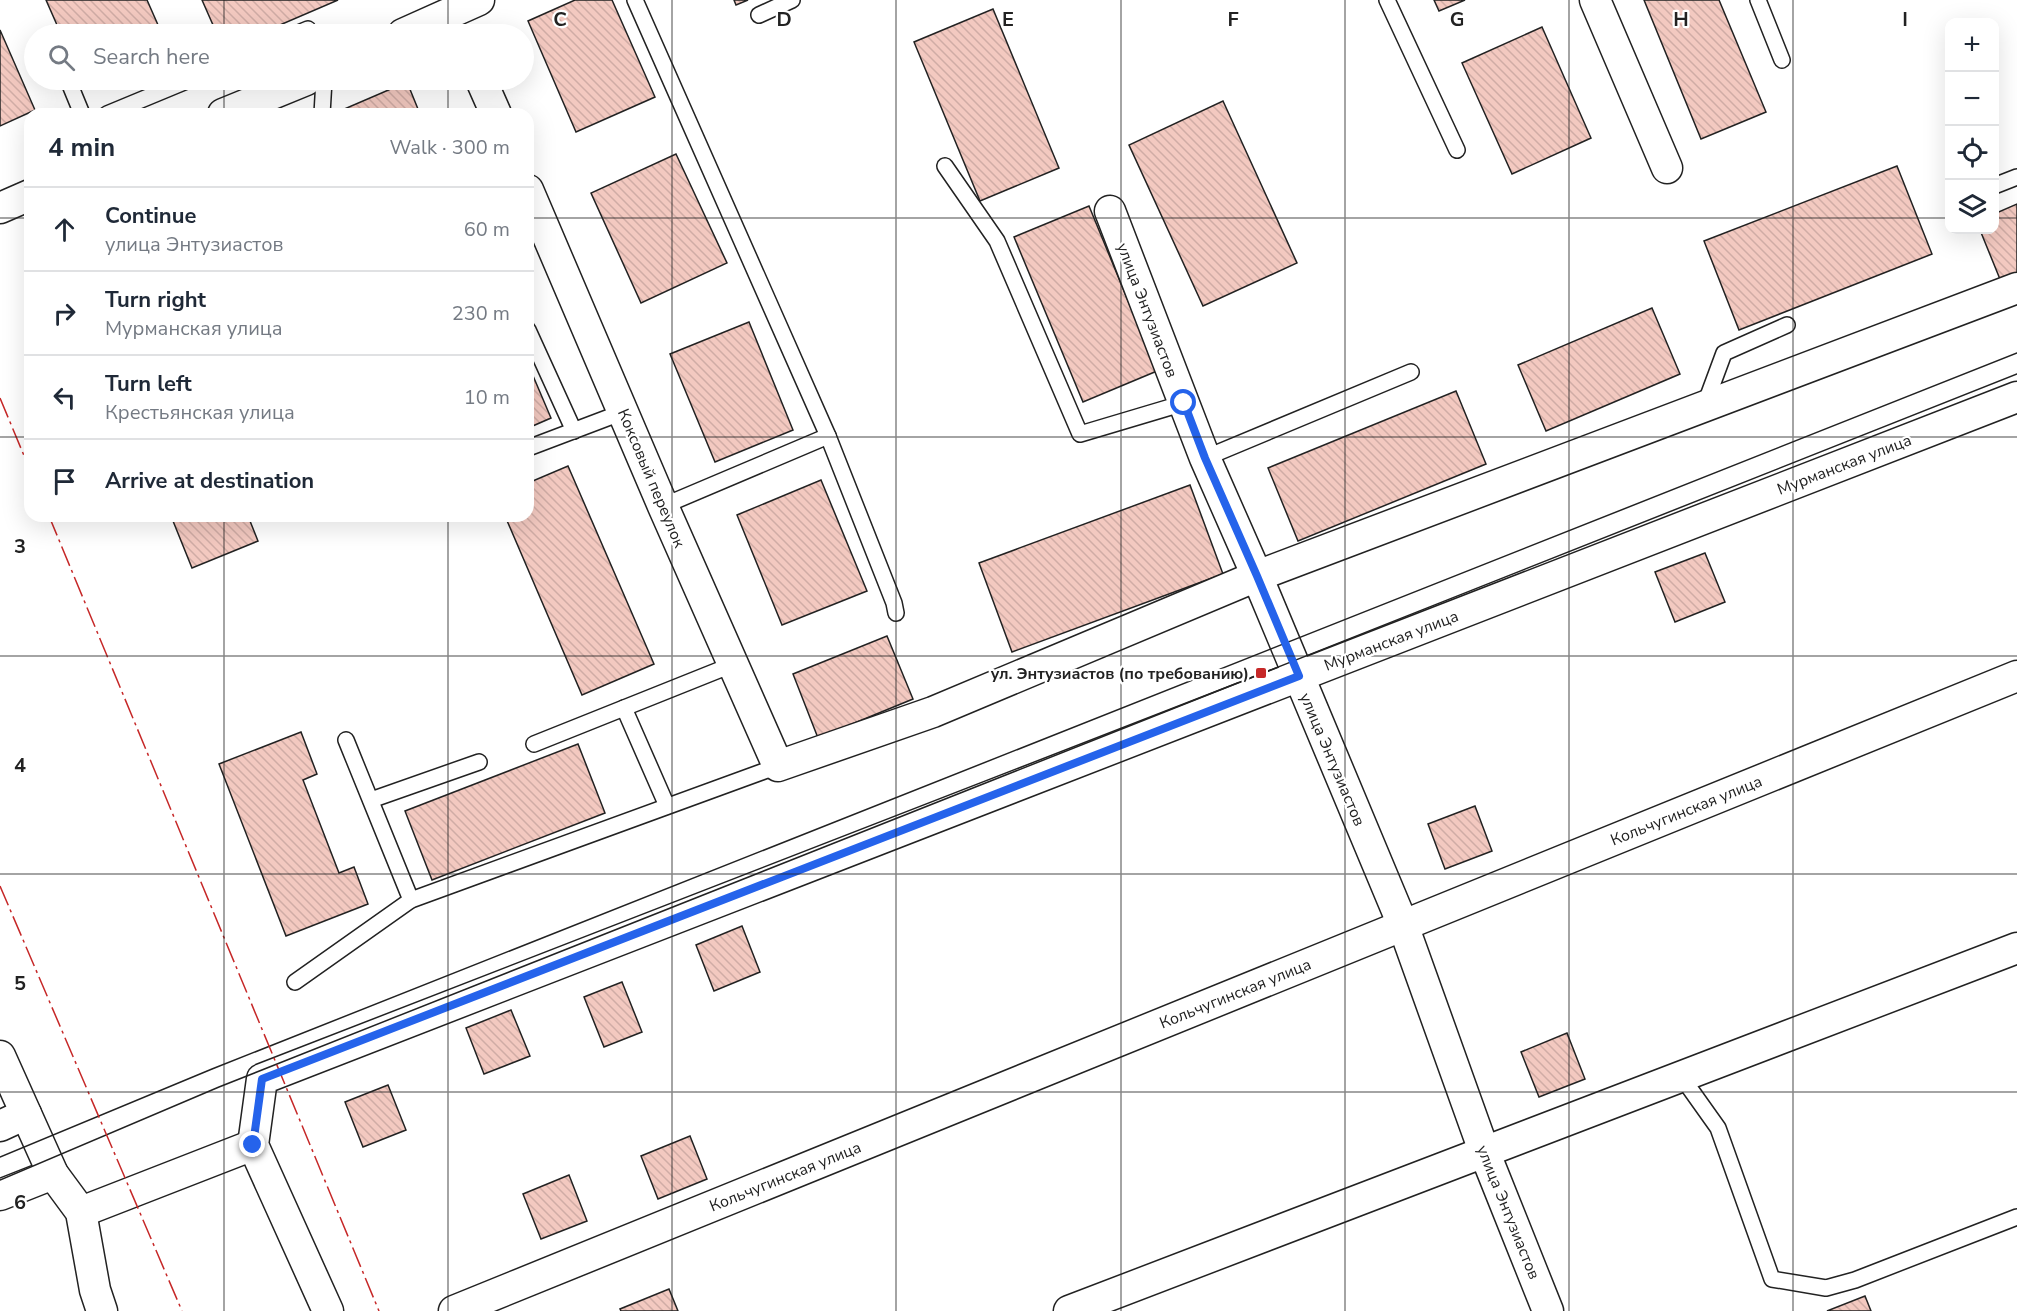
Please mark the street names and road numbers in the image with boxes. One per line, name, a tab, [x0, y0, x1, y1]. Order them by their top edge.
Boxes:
street label: улица Энтузиастов	[1111, 240, 1183, 381]
street label: Коксовый переулок	[612, 406, 690, 552]
street label: Мурманская улица	[1774, 429, 1915, 501]
street label: Мурманская улица	[1321, 605, 1462, 677]
street label: улица Энтузиастов	[1294, 689, 1370, 830]
street label: Кольчугинская улица	[1607, 770, 1765, 851]
street label: Кольчугинская улица	[1156, 953, 1314, 1034]
street label: Кольчугинская улица	[706, 1136, 864, 1217]
street label: улица Энтузиастов	[1471, 1142, 1545, 1283]

